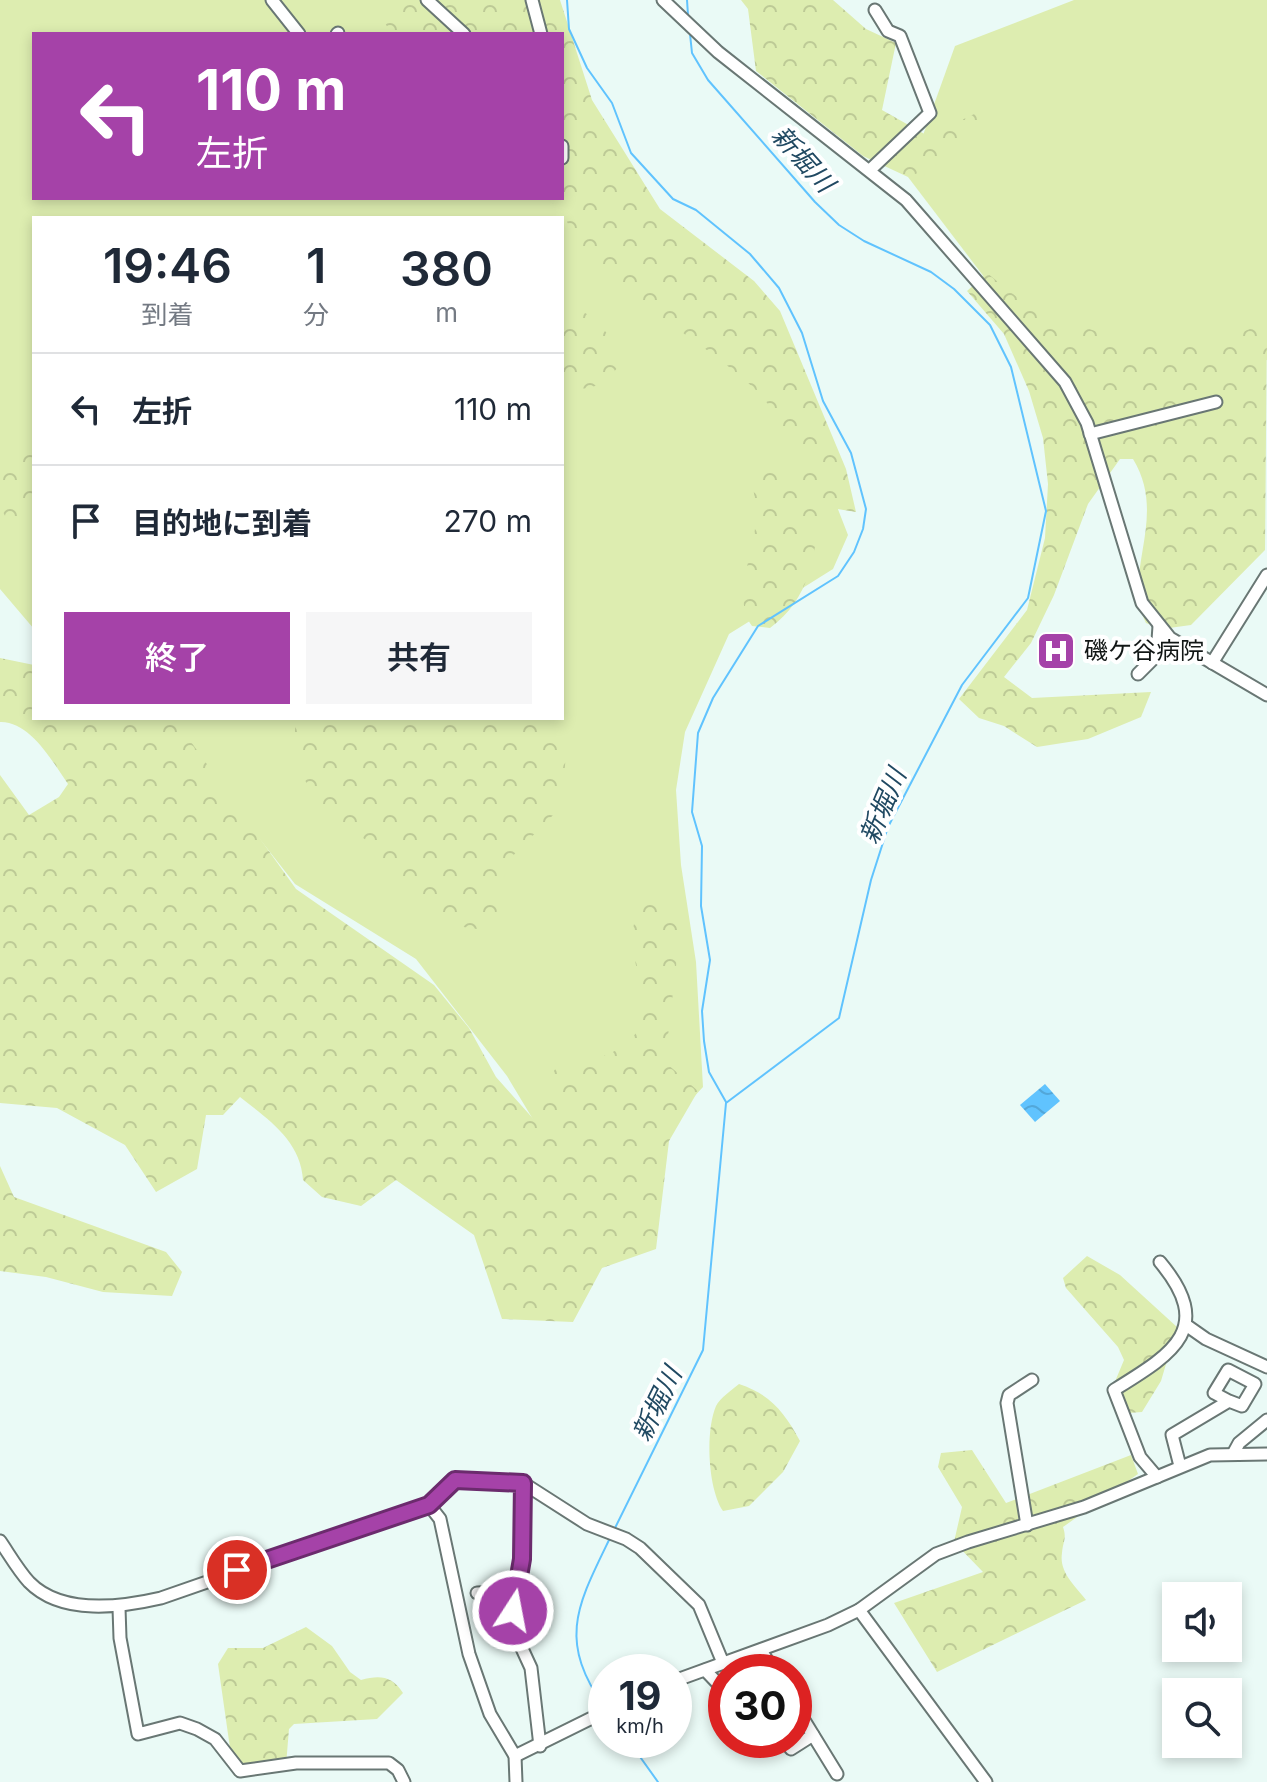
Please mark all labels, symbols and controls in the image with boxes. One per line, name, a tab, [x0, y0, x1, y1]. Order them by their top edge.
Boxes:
text: 110 m	[196, 56, 346, 124]
icon: left	[64, 64, 168, 168]
water label: 新堀川	[766, 119, 843, 200]
text: 左折	[196, 131, 268, 175]
text: 19:46	[103, 236, 232, 295]
text: 1	[306, 236, 326, 295]
text: 380	[400, 239, 493, 298]
text: m	[435, 297, 458, 328]
text: 到着	[142, 299, 194, 330]
text: 分	[303, 299, 329, 330]
icon: left	[64, 387, 108, 431]
text: 110 m	[454, 391, 532, 427]
text: 左折	[132, 393, 192, 429]
icon: arrive	[64, 499, 108, 543]
text: 270 m	[444, 503, 532, 539]
text: 目的地に到着	[132, 505, 312, 541]
button: 終了	[64, 612, 290, 704]
button: 共有	[306, 612, 532, 704]
hospital icon: 磯ケ谷病院	[1035, 630, 1077, 672]
place label: 磯ケ谷病院	[1084, 636, 1204, 665]
water label: 新堀川	[853, 761, 913, 848]
water label: 新堀川	[626, 1359, 689, 1446]
pin	[203, 1536, 271, 1604]
icon: arrive	[215, 1548, 259, 1592]
position arrow	[471, 1569, 555, 1653]
map controls	[1162, 1582, 1242, 1758]
button: sound	[1162, 1582, 1242, 1662]
speed limit sign: 30	[708, 1654, 812, 1758]
text: 19	[618, 1671, 662, 1720]
button: search	[1162, 1678, 1242, 1758]
text: km/h	[616, 1714, 664, 1738]

